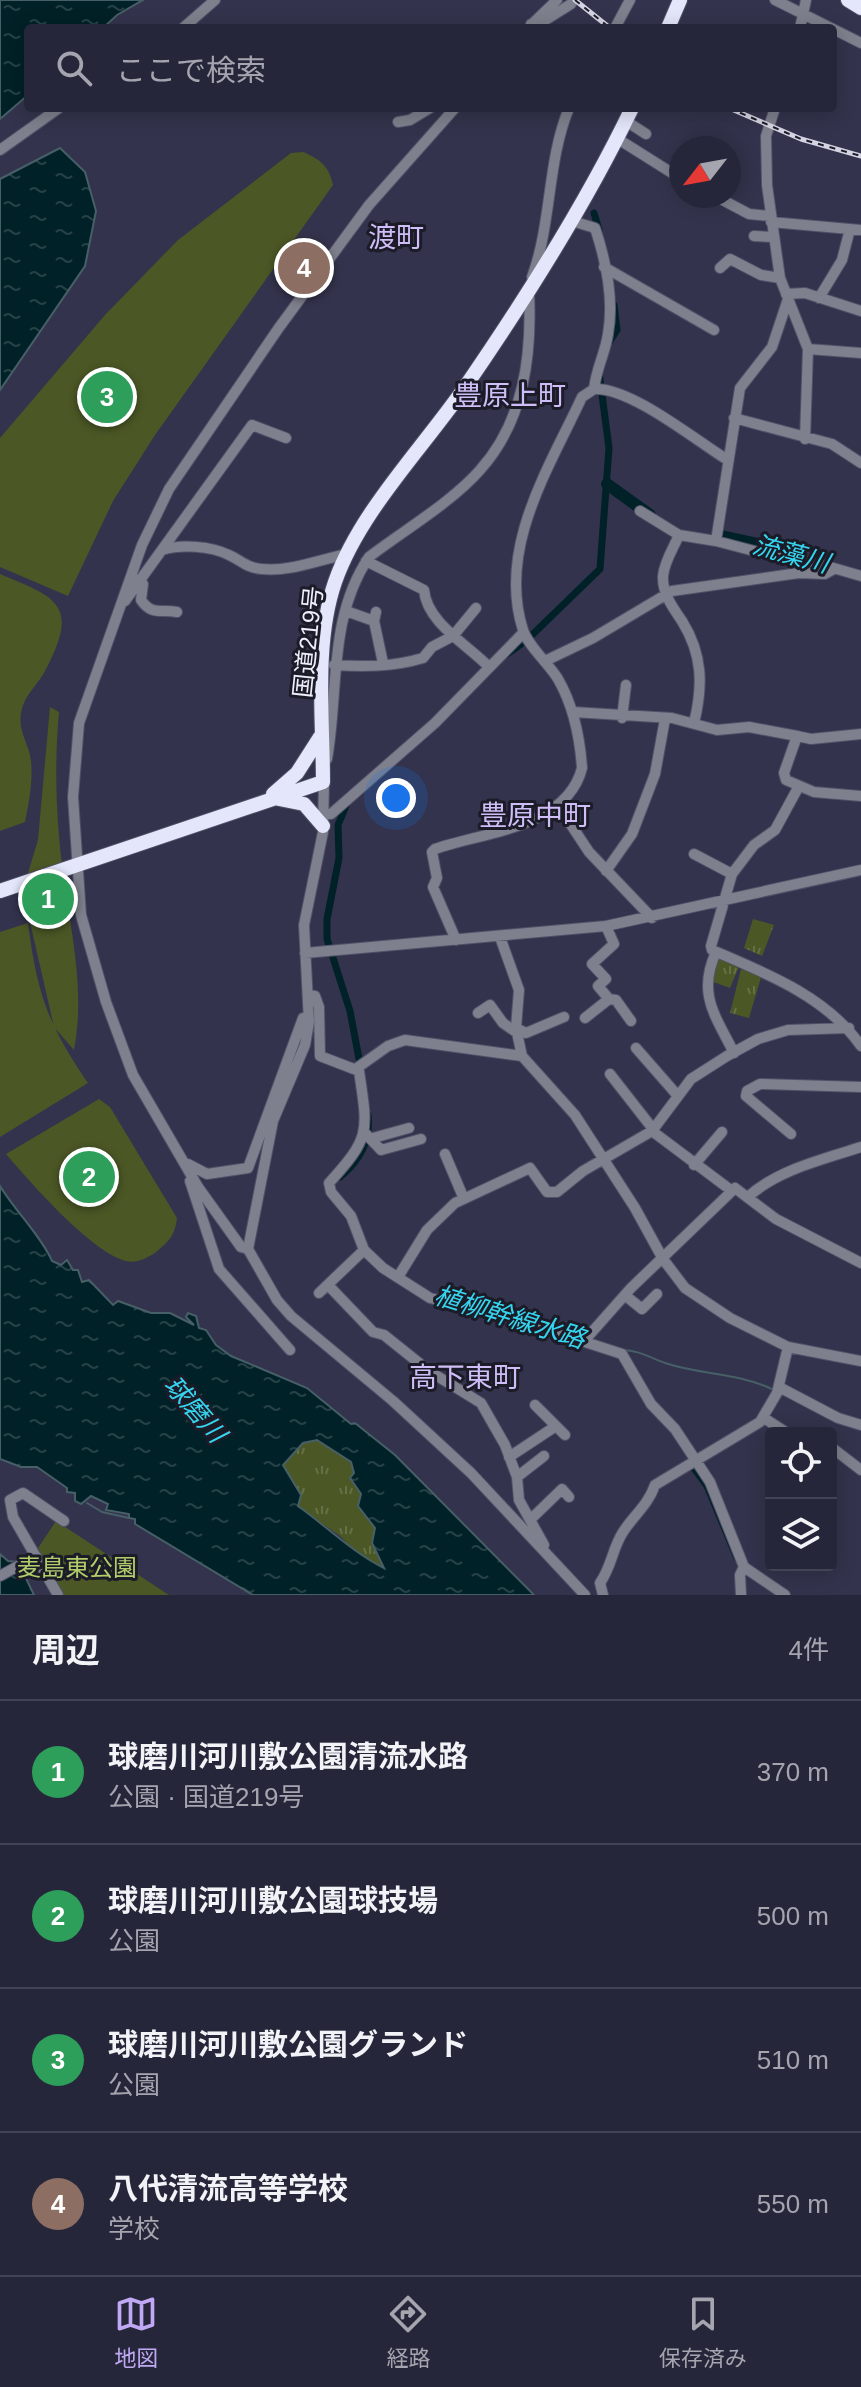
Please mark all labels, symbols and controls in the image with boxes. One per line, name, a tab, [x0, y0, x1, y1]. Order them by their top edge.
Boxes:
search box	[24, 24, 837, 112]
icon: search	[52, 46, 96, 90]
text: ここで検索	[116, 54, 266, 87]
north arrow	[669, 136, 741, 208]
district label: 渡町	[368, 222, 424, 253]
pin: 4	[278, 238, 330, 298]
pin: 3	[81, 367, 133, 427]
district label: 豊原上町	[454, 380, 566, 411]
water label: 流藻川	[749, 529, 835, 579]
street label: 国道219号	[289, 585, 327, 699]
your location	[376, 778, 416, 818]
district label: 豊原中町	[479, 800, 591, 831]
pin: 1	[22, 869, 74, 929]
pin: 2	[63, 1147, 115, 1207]
water label: 植柳幹線水路	[431, 1280, 591, 1355]
district label: 高下東町	[409, 1362, 521, 1393]
water label: 球磨川	[158, 1370, 234, 1451]
map controls	[765, 1427, 837, 1571]
button: locate	[765, 1427, 837, 1499]
button: layers	[765, 1499, 837, 1571]
park label: 麦島東公園	[17, 1554, 137, 1581]
text: 周辺	[32, 1631, 100, 1669]
text: 4件	[789, 1635, 829, 1665]
text: 球磨川河川敷公園清流水路	[108, 1740, 468, 1773]
text: 1	[51, 1757, 65, 1787]
text: 370 m	[757, 1757, 829, 1787]
text: 公園 · 国道219号	[108, 1782, 305, 1812]
text: 球磨川河川敷公園球技場	[108, 1884, 438, 1917]
text: 2	[51, 1901, 65, 1931]
text: 500 m	[757, 1901, 829, 1931]
text: 公園	[108, 1926, 160, 1956]
text: 球磨川河川敷公園グランド	[108, 2028, 468, 2061]
text: 3	[51, 2045, 65, 2075]
text: 510 m	[757, 2045, 829, 2075]
text: 公園	[108, 2070, 160, 2100]
text: 八代清流高等学校	[108, 2172, 348, 2205]
text: 4	[51, 2189, 65, 2219]
text: 550 m	[757, 2189, 829, 2219]
text: 学校	[108, 2214, 160, 2244]
tab: 地図	[114, 2292, 158, 2372]
tab: 経路	[386, 2292, 431, 2372]
tab: 保存済み	[659, 2292, 747, 2372]

